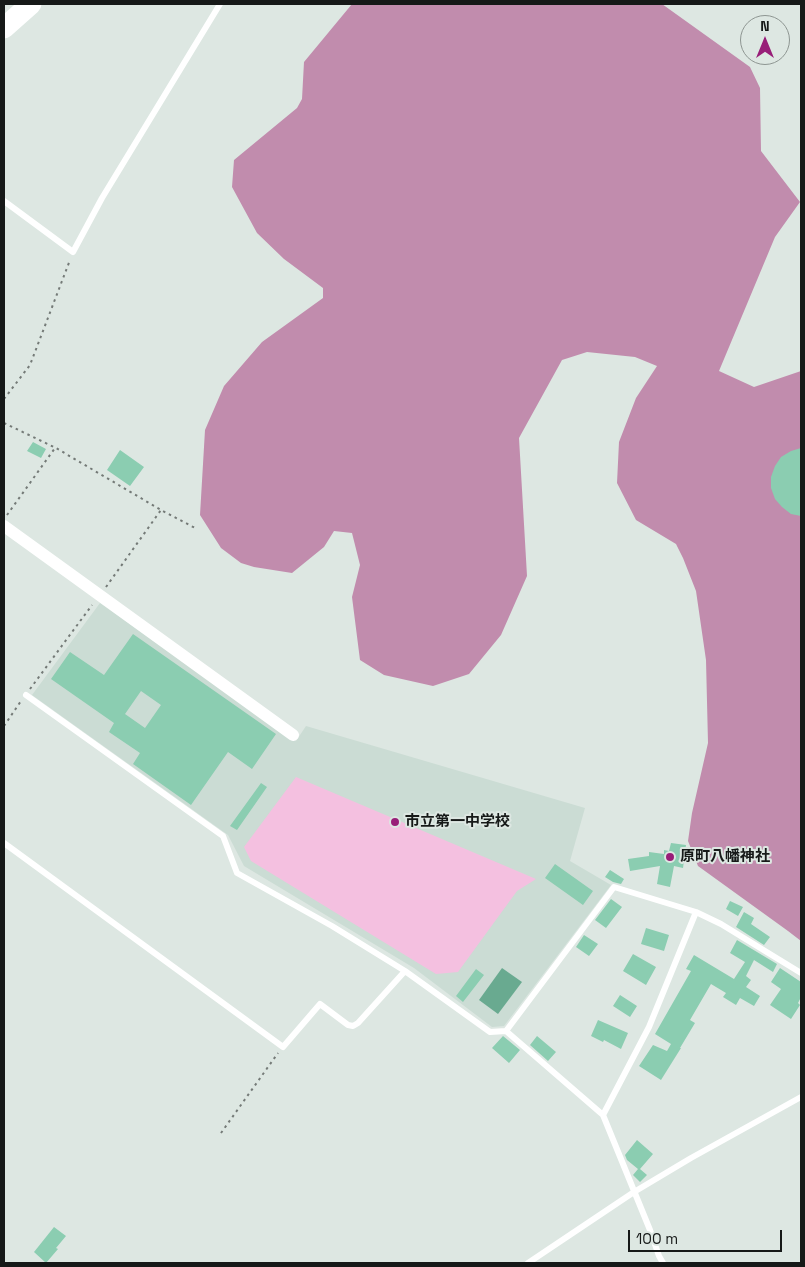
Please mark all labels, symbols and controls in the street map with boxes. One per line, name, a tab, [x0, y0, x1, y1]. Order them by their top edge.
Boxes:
north arrow	[740, 15, 790, 65]
text: N	[760, 17, 770, 35]
place label: 市立第一中学校	[405, 813, 510, 831]
marker: 市立第一中学校	[389, 816, 401, 828]
place label: 原町八幡神社	[680, 848, 770, 866]
marker: 原町八幡神社	[664, 851, 676, 863]
scale bar	[630, 1220, 784, 1252]
text: 100 m	[636, 1229, 678, 1248]

